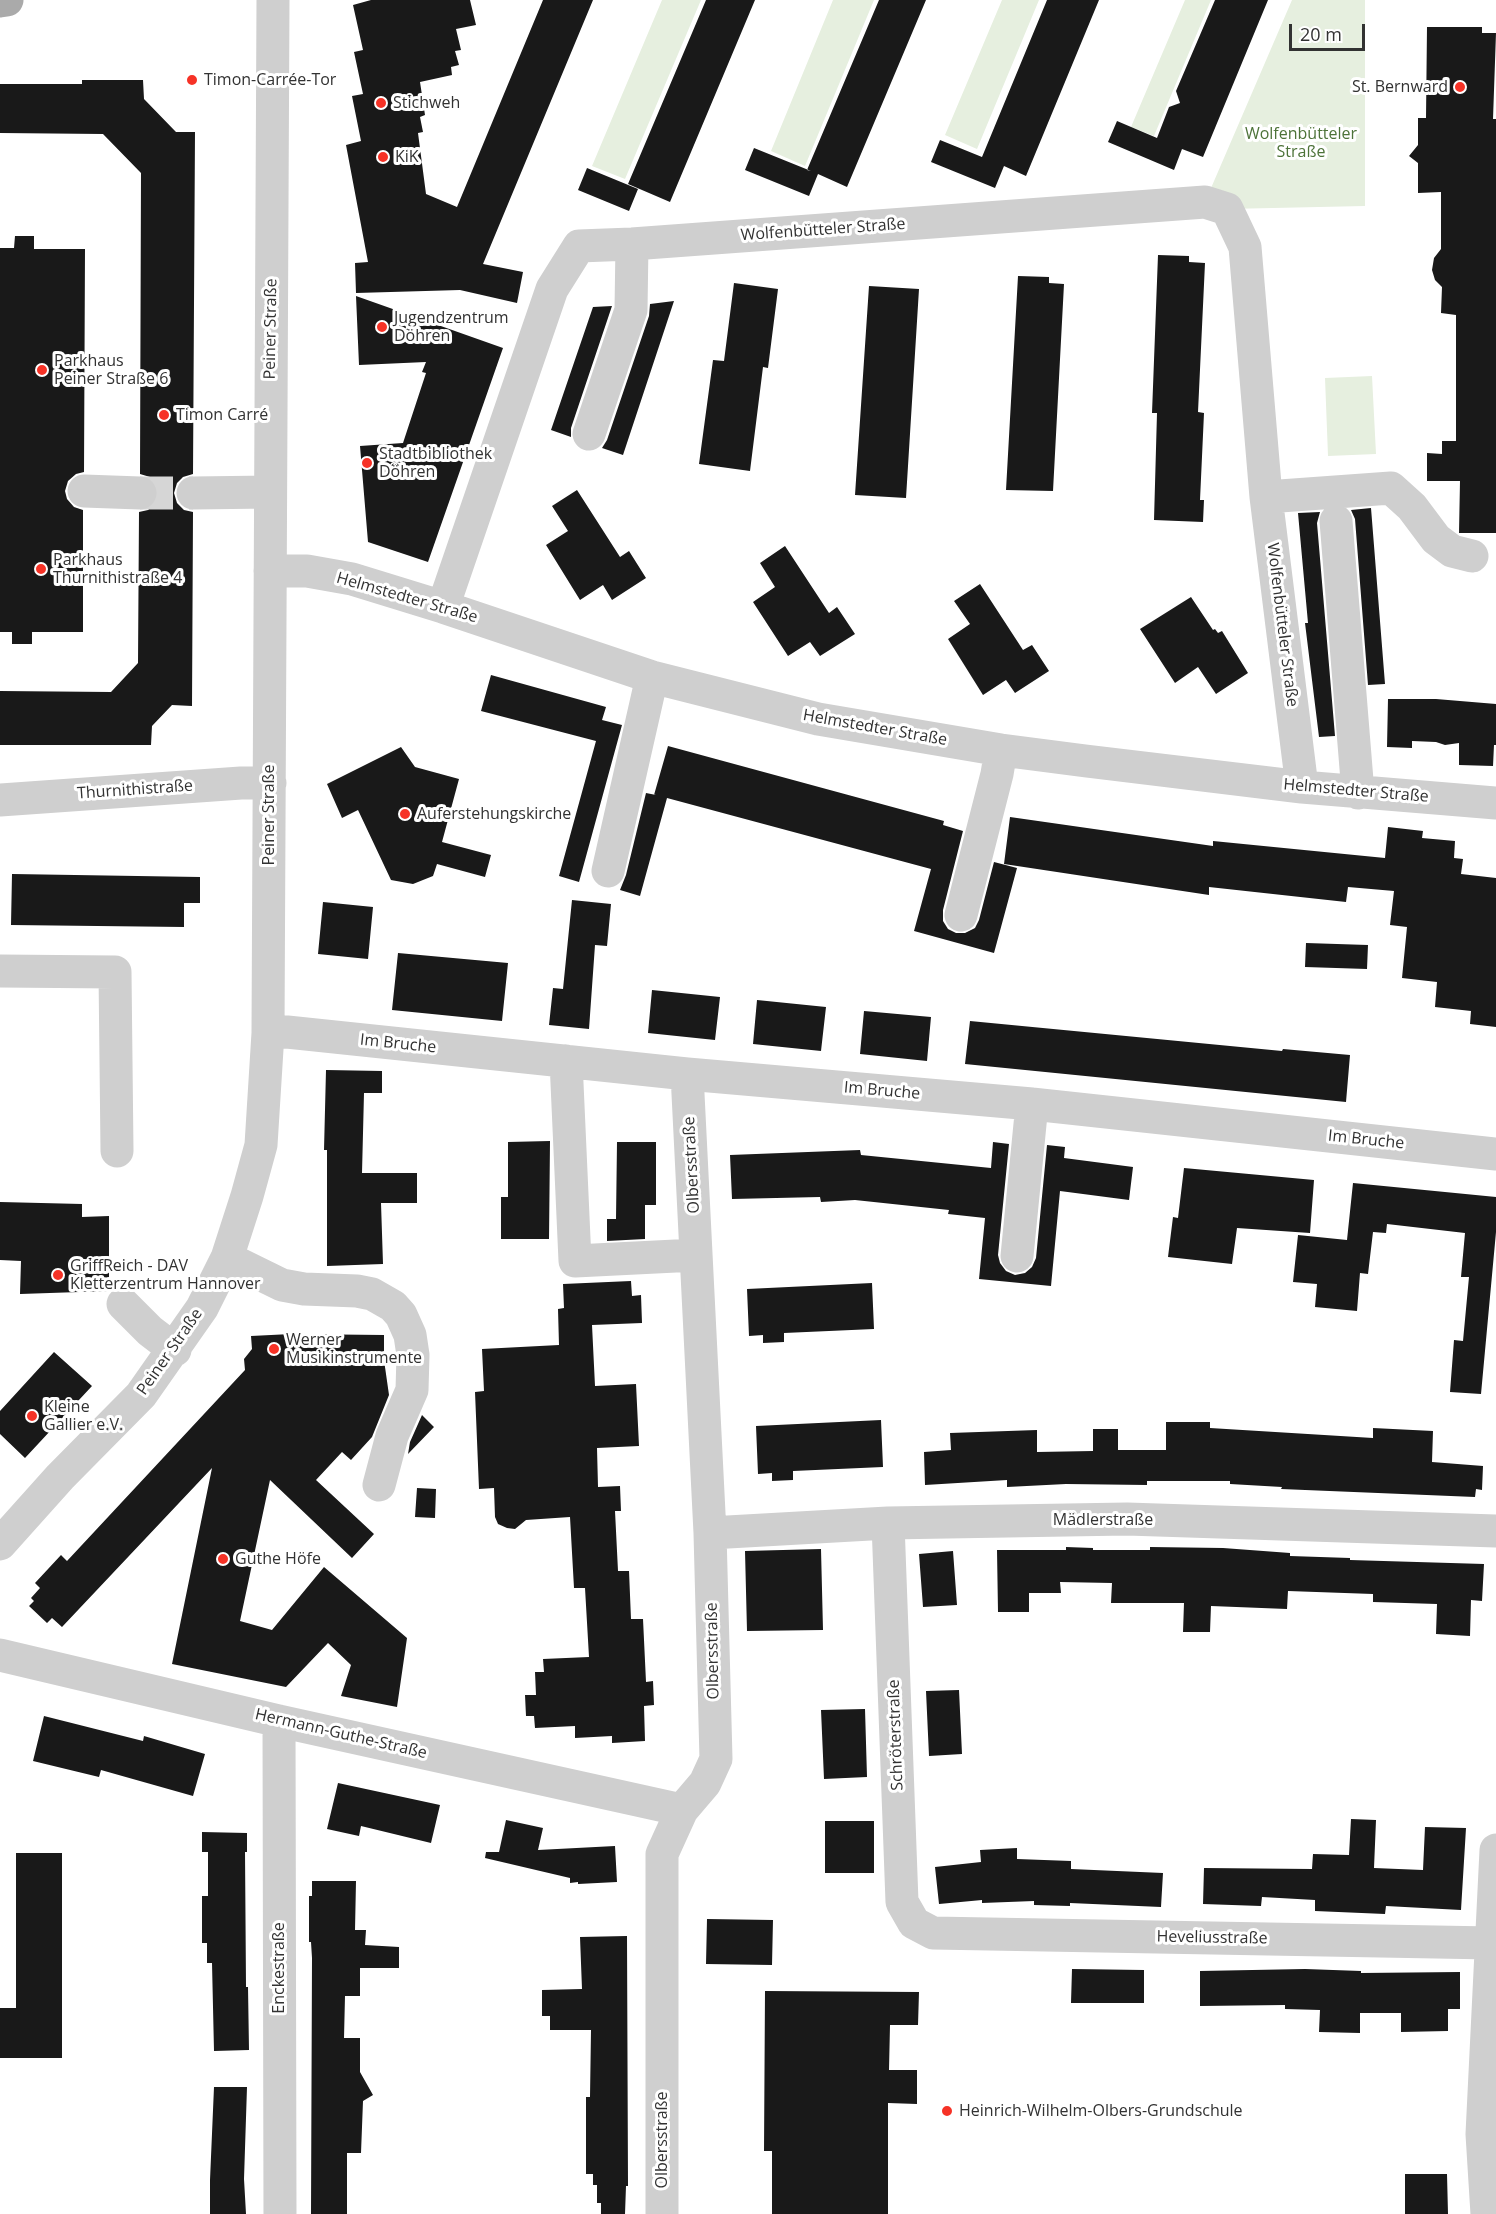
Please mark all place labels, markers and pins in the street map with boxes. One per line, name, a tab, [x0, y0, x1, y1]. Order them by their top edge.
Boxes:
place label: Timon-Carrée-Tor	[204, 70, 336, 90]
marker: Timon-Carrée-Tor	[185, 73, 199, 87]
place label: St. Bernward	[1352, 77, 1448, 97]
marker: St. Bernward	[1453, 80, 1467, 94]
place label: Stichweh	[393, 93, 460, 113]
marker: Stichweh	[374, 96, 388, 110]
place label: KiK	[395, 147, 419, 167]
marker: KiK	[376, 150, 390, 164]
place label: Jugendzentrum Döhren	[394, 308, 509, 346]
marker: Jugendzentrum Döhren	[375, 320, 389, 334]
place label: Parkhaus Peiner Straße 6	[54, 351, 168, 389]
marker: Parkhaus Peiner Straße 6	[35, 363, 49, 377]
place label: Timon Carré	[176, 405, 268, 425]
marker: Timon Carré	[157, 408, 171, 422]
place label: Stadtbibliothek Döhren	[379, 444, 492, 482]
marker: Stadtbibliothek Döhren	[360, 456, 374, 470]
place label: Parkhaus Thurnithistraße 4	[53, 550, 182, 588]
marker: Parkhaus Thurnithistraße 4	[34, 562, 48, 576]
place label: Auferstehungskirche	[417, 804, 571, 824]
marker: Auferstehungskirche	[398, 807, 412, 821]
place label: GriffReich - DAV Kletterzentrum Hannover	[70, 1256, 261, 1294]
marker: GriffReich - DAV Kletterzentrum Hannover	[51, 1268, 65, 1282]
place label: Werner Musikinstrumente	[286, 1330, 422, 1368]
marker: Werner Musikinstrumente	[267, 1342, 281, 1356]
place label: Kleine Gallier e.V.	[44, 1397, 123, 1435]
marker: Kleine Gallier e.V.	[25, 1409, 39, 1423]
place label: Guthe Höfe	[235, 1549, 321, 1569]
marker: Guthe Höfe	[216, 1552, 230, 1566]
place label: Heinrich-Wilhelm-Olbers-Grundschule	[959, 2101, 1243, 2121]
marker: Heinrich-Wilhelm-Olbers-Grundschule	[940, 2104, 954, 2118]

